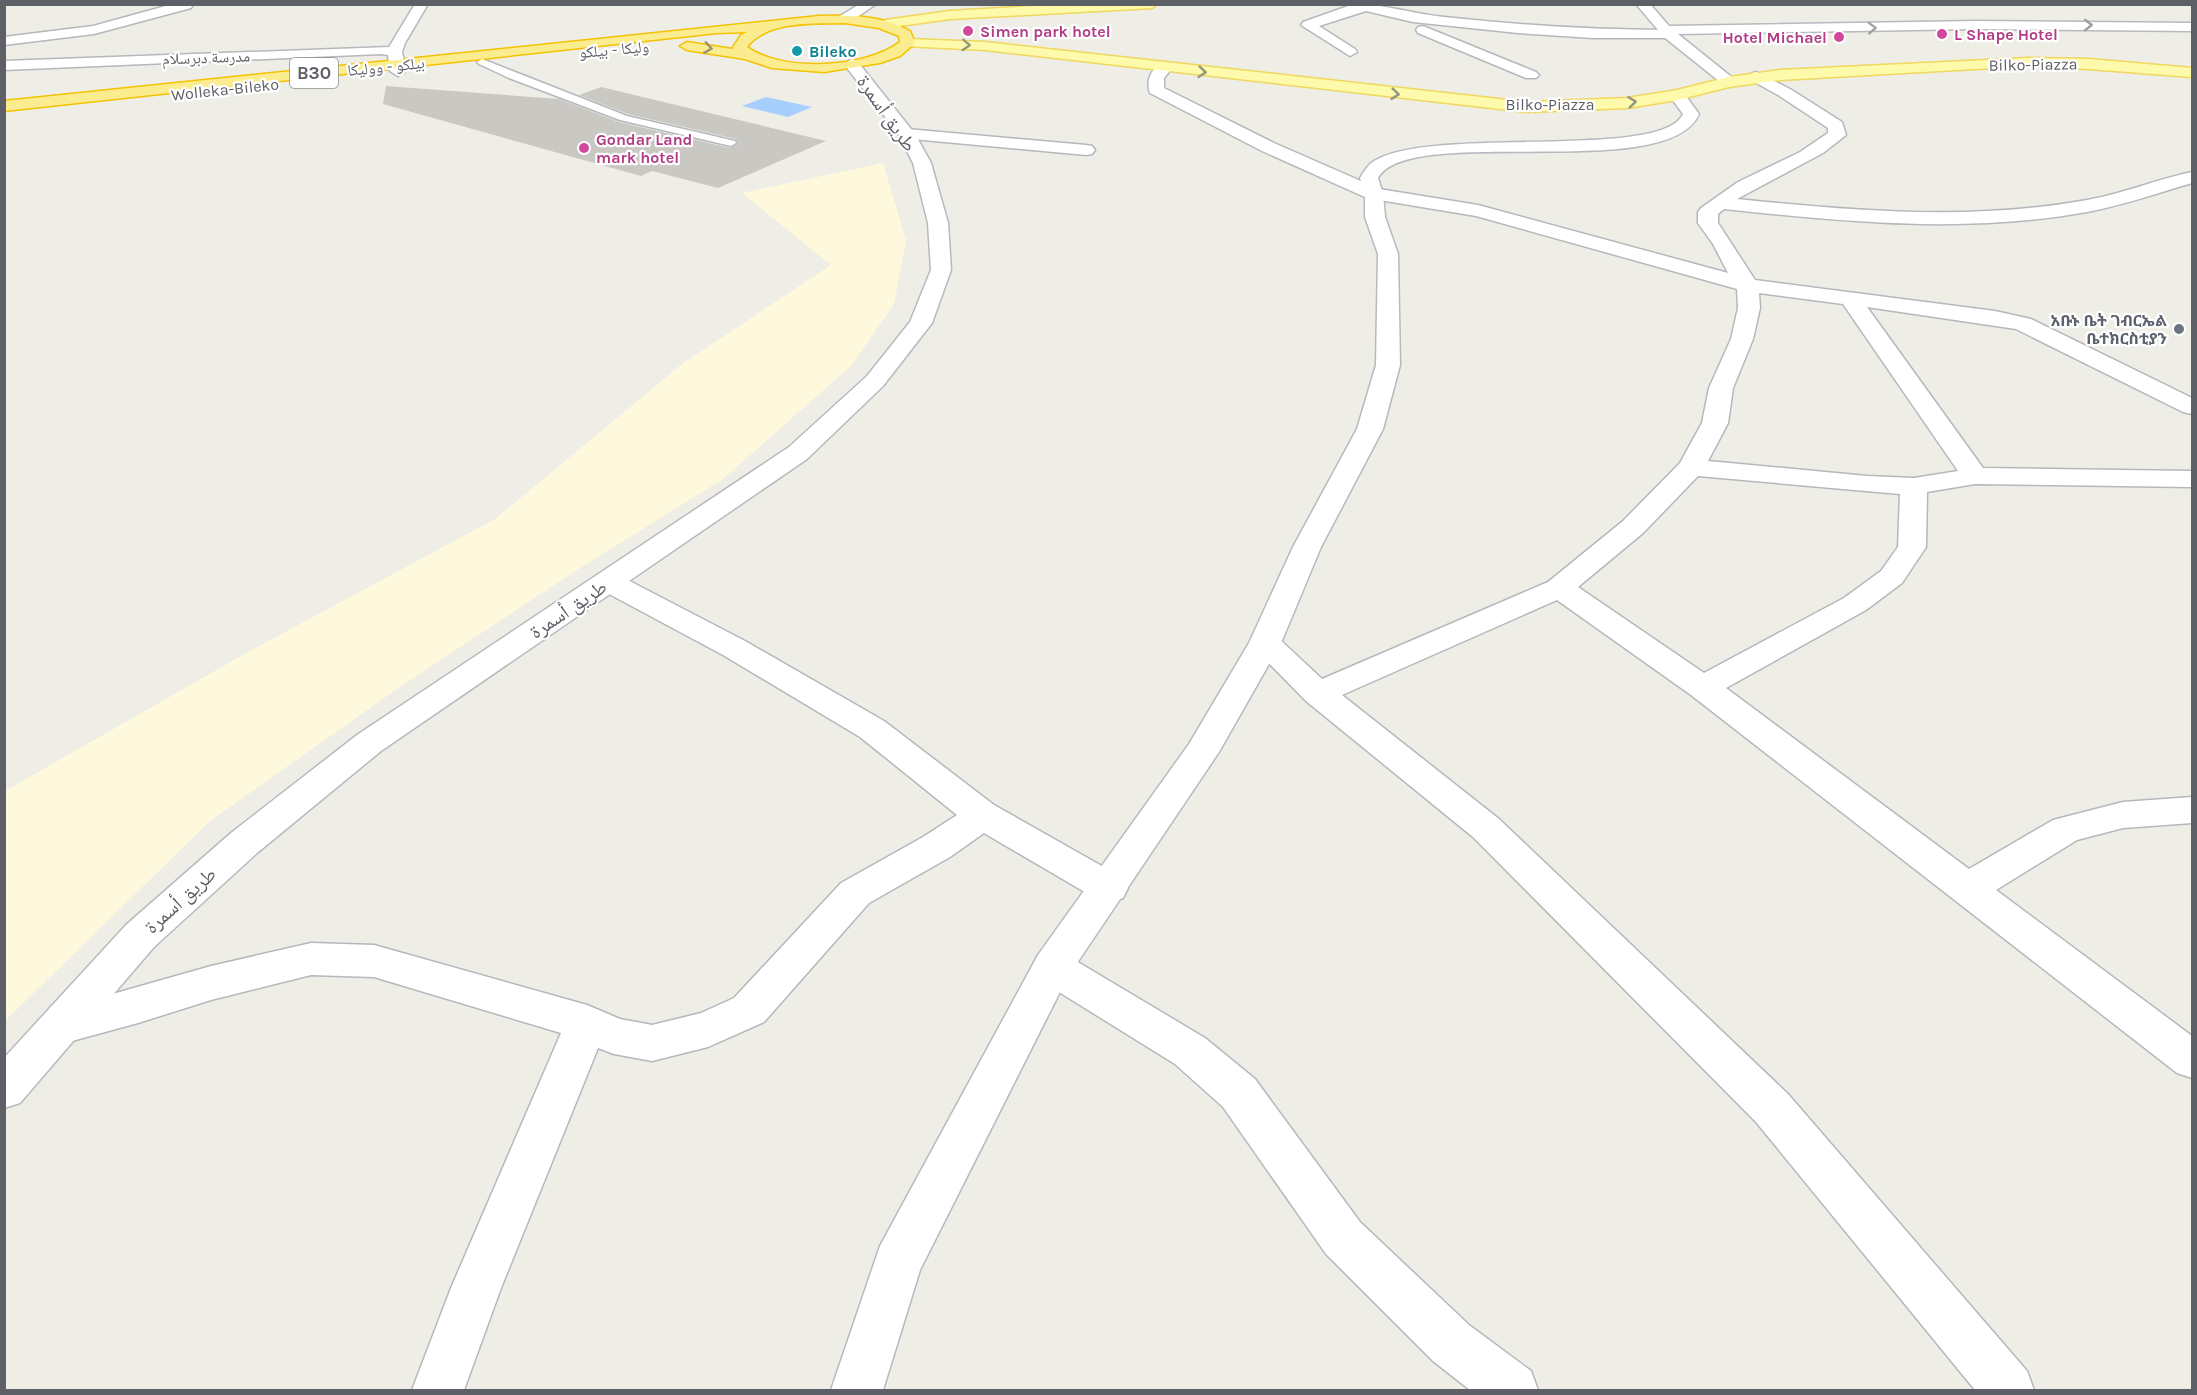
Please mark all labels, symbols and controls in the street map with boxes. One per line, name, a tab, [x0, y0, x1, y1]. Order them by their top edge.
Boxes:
one-way arrow	[2084, 19, 2093, 31]
one-way arrow	[1868, 21, 1877, 34]
place label: Simen park hotel	[980, 22, 1111, 41]
marker: Simen park hotel	[961, 24, 975, 38]
place label: L Shape Hotel	[1954, 25, 2058, 44]
marker: L Shape Hotel	[1935, 27, 1949, 41]
place label: Hotel Michael	[1723, 28, 1827, 47]
marker: Hotel Michael	[1832, 30, 1846, 44]
street label: وليكا - بيلكو	[578, 37, 650, 62]
one-way arrow	[962, 39, 971, 52]
one-way arrow	[703, 41, 712, 53]
place label: Bileko	[809, 42, 857, 61]
marker: Bileko	[790, 44, 804, 58]
street label: مدرسة دبرسلام	[162, 46, 250, 70]
street label: بيلكو - ووليكا	[346, 53, 426, 80]
street label: Bilko-Piazza	[1988, 54, 2078, 75]
road number: B30	[290, 58, 338, 88]
one-way arrow	[1197, 65, 1206, 77]
street label: طريق أسمرة	[852, 70, 922, 156]
street label: Wolleka-Bileko	[170, 74, 280, 105]
one-way arrow	[1391, 87, 1400, 99]
street label: Bilko-Piazza	[1506, 95, 1594, 114]
one-way arrow	[1627, 96, 1636, 108]
place label: Gondar Land mark hotel	[596, 130, 692, 167]
marker: Gondar Land mark hotel	[577, 141, 591, 155]
place label: አቡኑ ቤት ገብርኤል ቤተክርስቲያን	[2051, 311, 2167, 348]
marker: አቡኑ ቤት ገብርኤል ቤተክርስቲያን	[2172, 322, 2186, 336]
street label: طريق أسمرة	[525, 575, 611, 644]
street label: طريق أسمرة	[139, 862, 221, 938]

